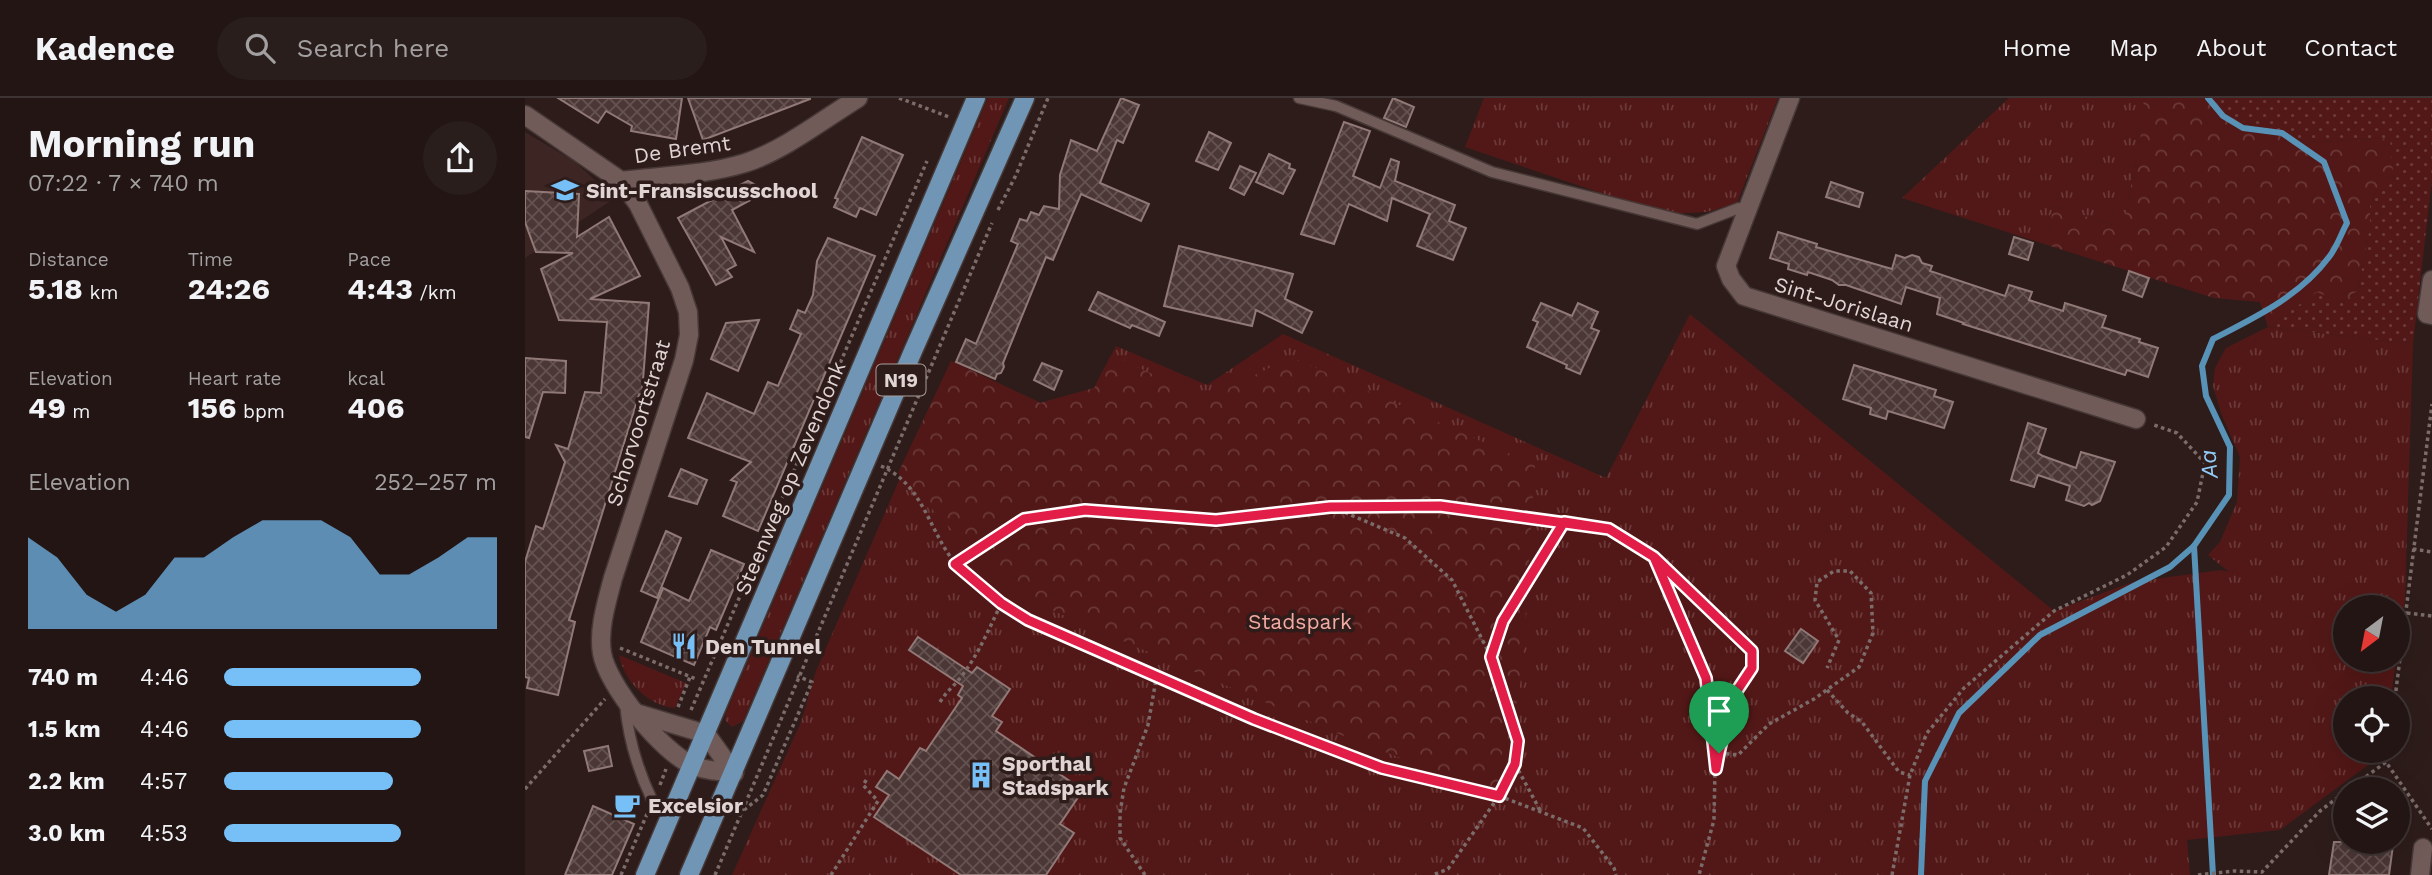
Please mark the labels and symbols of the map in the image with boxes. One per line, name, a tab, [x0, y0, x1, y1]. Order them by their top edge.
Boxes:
street label: De Bremt	[632, 130, 732, 168]
school or university icon: Sint-Fransiscusschool	[550, 175, 580, 205]
place label: Sint-Fransiscusschool	[586, 178, 818, 203]
street label: Sint-Jorislaan	[1772, 271, 1916, 337]
street label: Schorvoortstraat	[601, 337, 675, 509]
street label: Steenweg op Zevendonk	[729, 357, 851, 598]
road number: N19	[877, 364, 925, 396]
water label: Aa	[2194, 449, 2224, 480]
north arrow	[2333, 595, 2410, 672]
park label: Stadspark	[1248, 609, 1352, 634]
restaurant icon: Den Tunnel	[669, 631, 699, 661]
place label: Den Tunnel	[705, 634, 822, 659]
pin	[1689, 681, 1749, 753]
place label: Sporthal Stadspark	[1002, 751, 1110, 800]
building icon: Sporthal Stadspark	[966, 760, 996, 790]
cafe icon: Excelsior	[612, 790, 642, 820]
place label: Excelsior	[648, 793, 743, 818]

